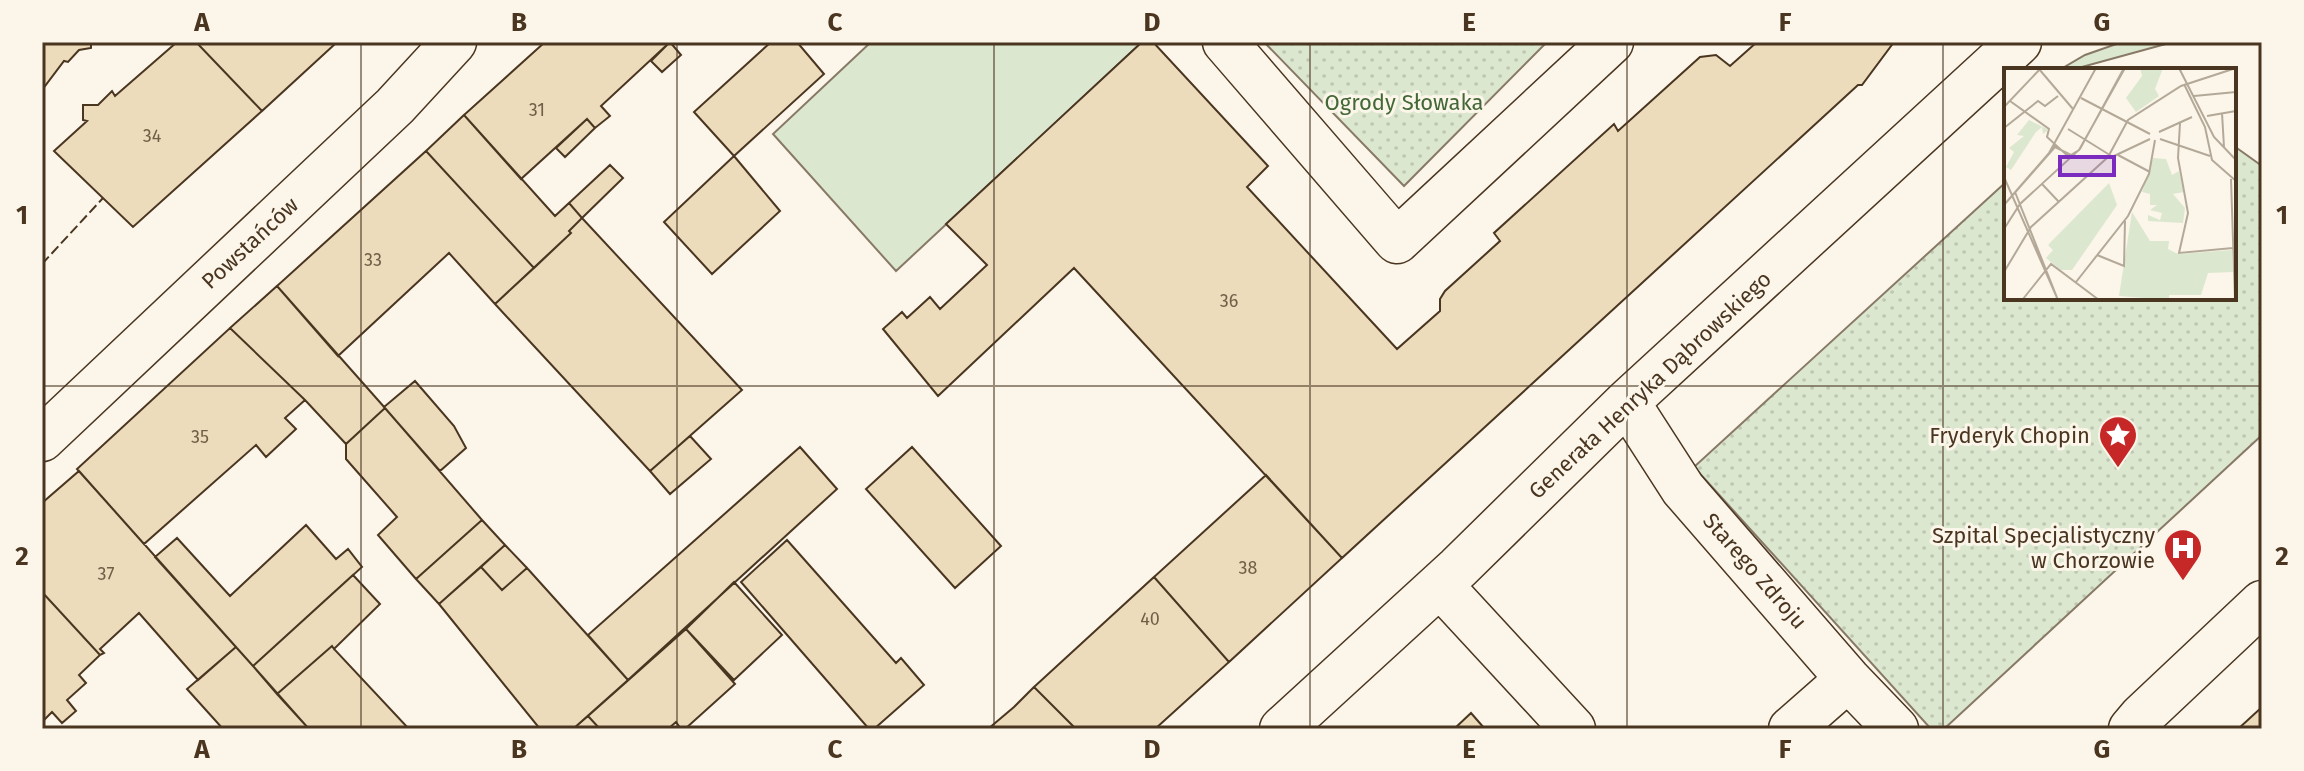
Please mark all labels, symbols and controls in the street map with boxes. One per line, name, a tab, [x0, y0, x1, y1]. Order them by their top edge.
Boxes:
text: A	[193, 7, 210, 38]
text: B	[511, 7, 527, 38]
text: C	[828, 7, 843, 38]
text: D	[1144, 7, 1161, 38]
text: E	[1462, 7, 1476, 38]
text: F	[1779, 7, 1792, 38]
text: G	[2094, 7, 2110, 38]
inset map	[2004, 68, 2236, 300]
park label: Ogrody Słowaka	[1325, 89, 1484, 116]
house number: 31	[529, 99, 545, 121]
house number: 34	[143, 125, 162, 147]
street label: Powstańców	[196, 191, 304, 295]
text: 1	[16, 200, 28, 231]
text: 1	[2276, 200, 2288, 231]
house number: 33	[364, 249, 382, 271]
street label: Generała Henryka Dąbrowskiego	[1523, 265, 1777, 505]
house number: 36	[1220, 290, 1238, 312]
place icon: Fryderyk Chopin	[2097, 414, 2139, 469]
place label: Fryderyk Chopin	[1929, 422, 2090, 449]
house number: 35	[191, 426, 209, 448]
street label: Starego Zdroju	[1697, 507, 1813, 635]
place label: Szpital Specjalistyczny w Chorzowie	[1932, 522, 2155, 574]
hospital icon: Szpital Specjalistyczny w Chorzowie	[2162, 527, 2204, 582]
text: 2	[15, 541, 29, 572]
text: 2	[2275, 541, 2289, 572]
house number: 38	[1239, 557, 1258, 579]
house number: 37	[98, 563, 114, 585]
house number: 40	[1140, 608, 1160, 630]
text: A	[193, 734, 210, 765]
text: B	[511, 734, 527, 765]
text: C	[828, 734, 843, 765]
text: D	[1144, 734, 1161, 765]
text: E	[1462, 734, 1476, 765]
text: F	[1779, 734, 1792, 765]
text: G	[2094, 734, 2110, 765]

